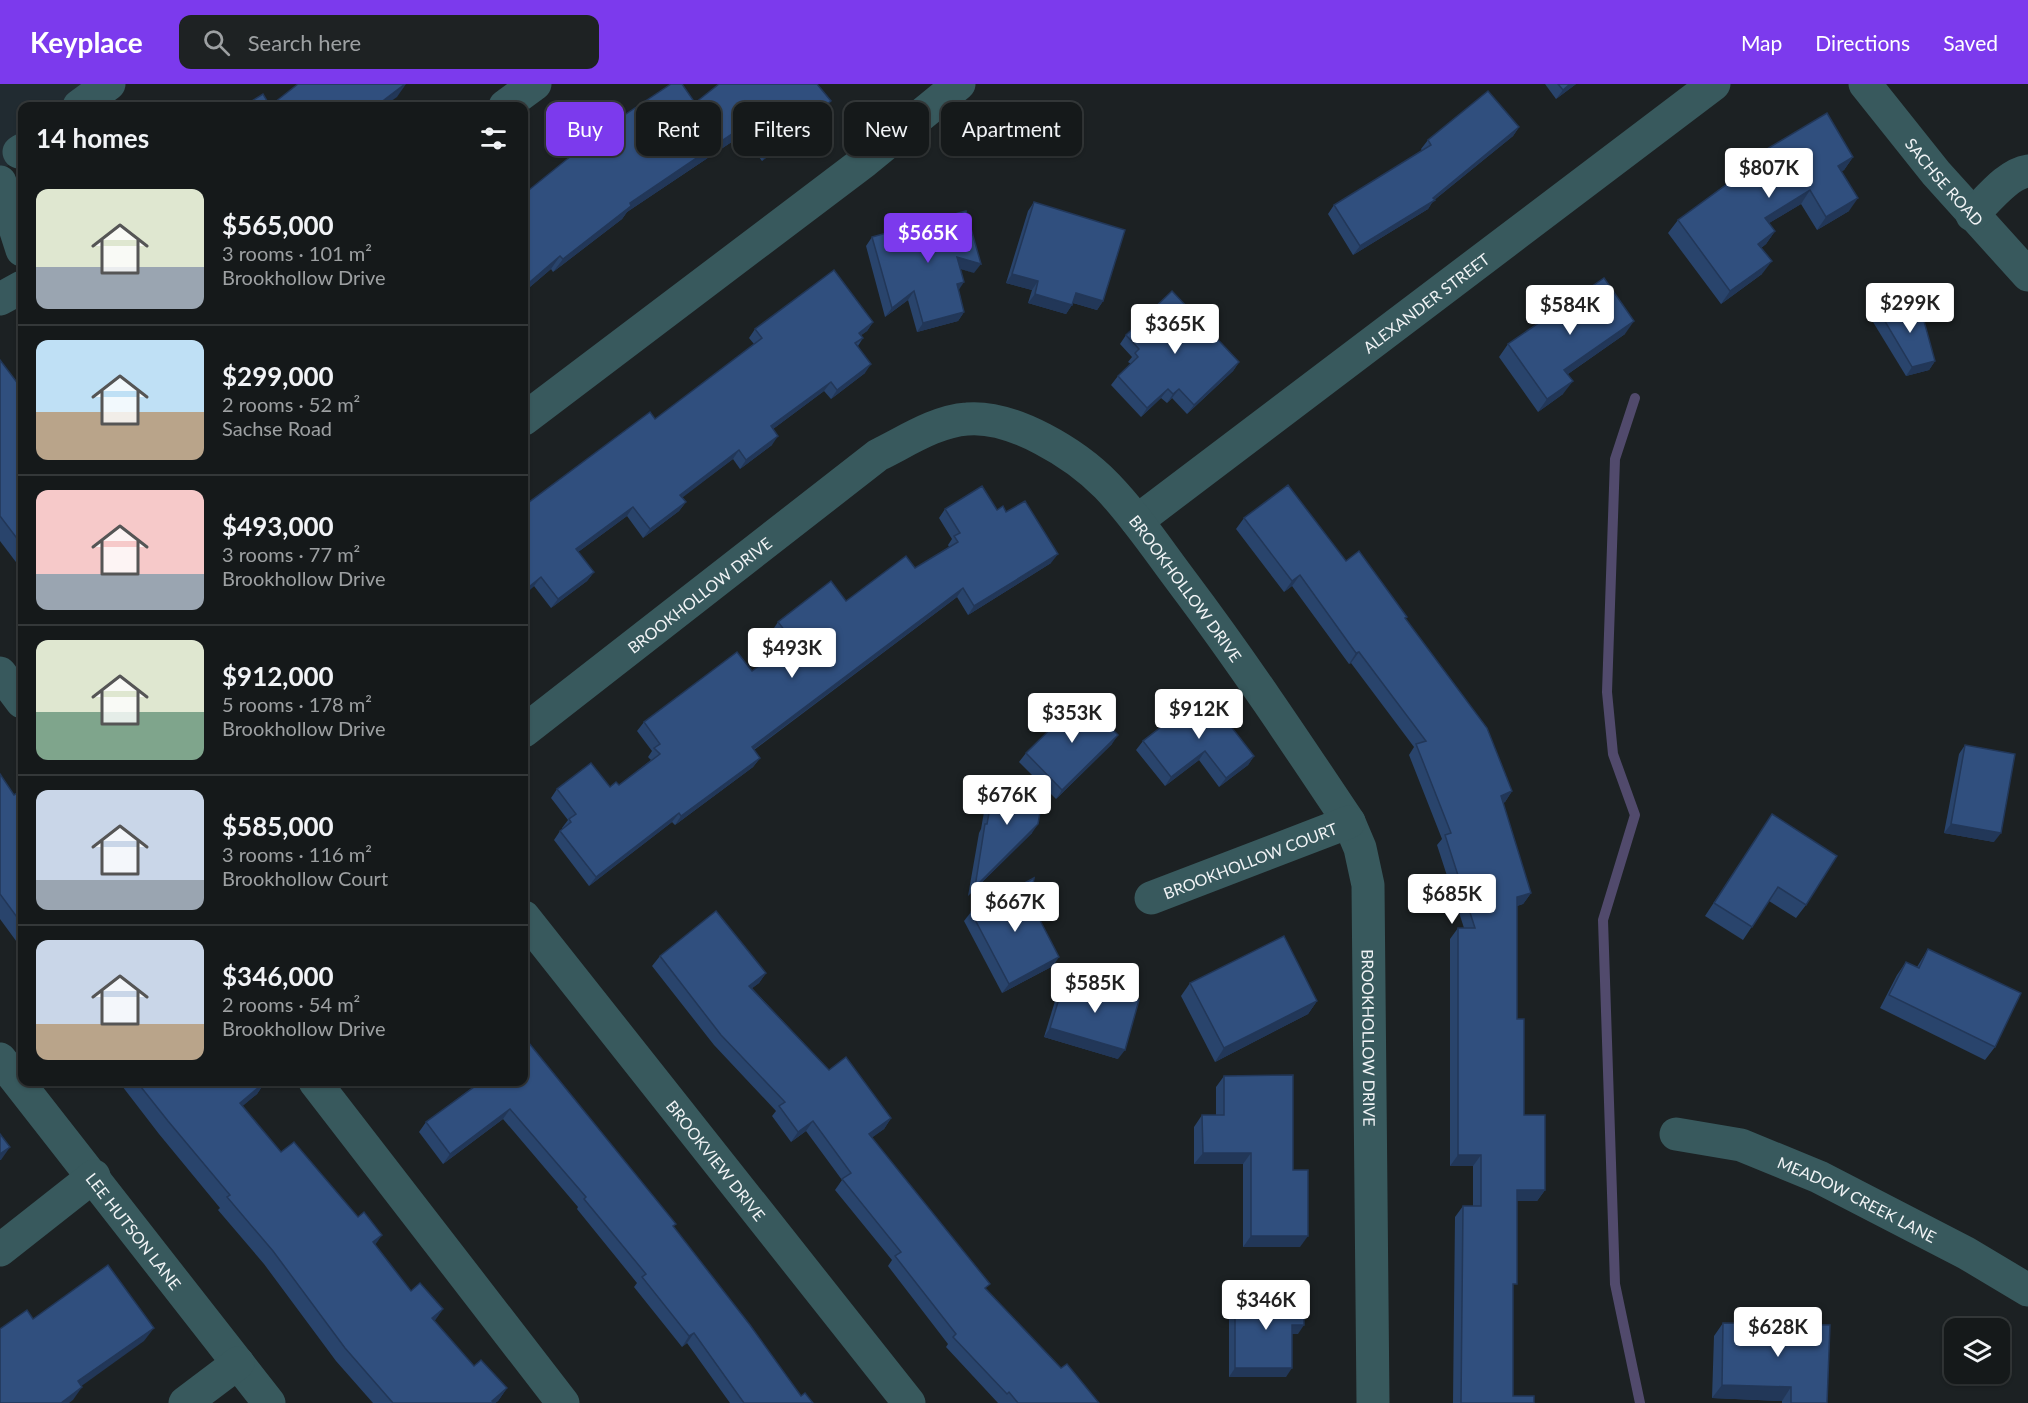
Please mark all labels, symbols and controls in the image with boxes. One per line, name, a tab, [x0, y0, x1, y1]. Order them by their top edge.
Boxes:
search box	[179, 15, 599, 69]
text: Keyplace	[30, 25, 143, 59]
icon: search	[200, 26, 233, 59]
text: Search here	[248, 29, 361, 56]
text: Map	[1741, 30, 1782, 55]
text: Directions	[1815, 30, 1910, 55]
text: Saved	[1943, 30, 1998, 55]
chip: Buy	[546, 102, 624, 156]
chip: Rent	[636, 102, 721, 156]
chip: Filters	[733, 102, 832, 156]
chip: New	[844, 102, 929, 156]
chip: Apartment	[941, 102, 1082, 156]
text: 14 homes	[36, 122, 149, 154]
icon: filters	[477, 122, 510, 155]
street label: SACHSE ROAD	[1902, 134, 1988, 229]
pin: $807K	[1727, 148, 1811, 199]
text: $807K	[1739, 155, 1799, 179]
text: $565,000	[222, 209, 334, 241]
icon: home	[84, 213, 156, 285]
pin: $565K	[886, 213, 970, 264]
text: $565K	[898, 220, 958, 244]
text: 3 rooms · 101 m²	[222, 241, 372, 265]
street label: ALEXANDER STREET	[1359, 248, 1493, 356]
text: Brookhollow Drive	[222, 265, 386, 289]
pin: $299K	[1868, 283, 1952, 334]
pin: $584K	[1528, 285, 1612, 336]
text: $299K	[1880, 290, 1940, 314]
text: $584K	[1540, 292, 1600, 316]
pin: $365K	[1133, 304, 1217, 355]
text: $365K	[1145, 311, 1205, 335]
text: $299,000	[222, 360, 334, 392]
icon: home	[84, 364, 156, 436]
text: 2 rooms · 52 m²	[222, 392, 360, 416]
text: Sachse Road	[222, 416, 332, 440]
text: $493,000	[222, 510, 334, 542]
street label: BROOKHOLLOW DRIVE	[1126, 511, 1246, 665]
icon: home	[84, 514, 156, 586]
street label: BROOKHOLLOW DRIVE	[623, 532, 775, 657]
text: 3 rooms · 77 m²	[222, 542, 360, 566]
text: Brookhollow Drive	[222, 566, 386, 590]
pin: $493K	[750, 628, 834, 679]
text: $493K	[762, 635, 822, 659]
text: $912,000	[222, 660, 334, 692]
icon: home	[84, 664, 156, 736]
pin: $912K	[1157, 689, 1241, 740]
text: 5 rooms · 178 m²	[222, 692, 372, 716]
pin: $353K	[1030, 693, 1114, 744]
text: $912K	[1169, 696, 1229, 720]
text: $353K	[1042, 700, 1102, 724]
text: Brookhollow Drive	[222, 716, 386, 740]
pin: $676K	[965, 775, 1049, 826]
text: $676K	[977, 782, 1037, 806]
text: $585,000	[222, 810, 334, 842]
icon: home	[84, 814, 156, 886]
street label: BROOKHOLLOW COURT	[1160, 818, 1340, 902]
text: 3 rooms · 116 m²	[222, 842, 372, 866]
text: Brookhollow Court	[222, 866, 388, 890]
pin: $685K	[1410, 874, 1494, 925]
text: $685K	[1422, 881, 1482, 905]
pin: $667K	[973, 882, 1057, 933]
text: $667K	[985, 889, 1045, 913]
street label: BROOKHOLLOW DRIVE	[1359, 949, 1380, 1127]
text: $346,000	[222, 960, 334, 992]
pin: $585K	[1053, 963, 1137, 1014]
icon: home	[84, 964, 156, 1036]
text: $585K	[1065, 970, 1125, 994]
text: 2 rooms · 54 m²	[222, 992, 360, 1016]
text: Brookhollow Drive	[222, 1016, 386, 1040]
street label: BROOKVIEW DRIVE	[663, 1096, 770, 1224]
street label: MEADOW CREEK LANE	[1775, 1152, 1940, 1246]
street label: LEE HUTSON LANE	[83, 1169, 186, 1293]
pin: $346K	[1224, 1280, 1308, 1331]
text: $346K	[1236, 1287, 1296, 1311]
pin: $628K	[1736, 1307, 1820, 1358]
text: $628K	[1748, 1314, 1808, 1338]
map controls	[1944, 1318, 2010, 1384]
button: layers	[1944, 1318, 2010, 1384]

